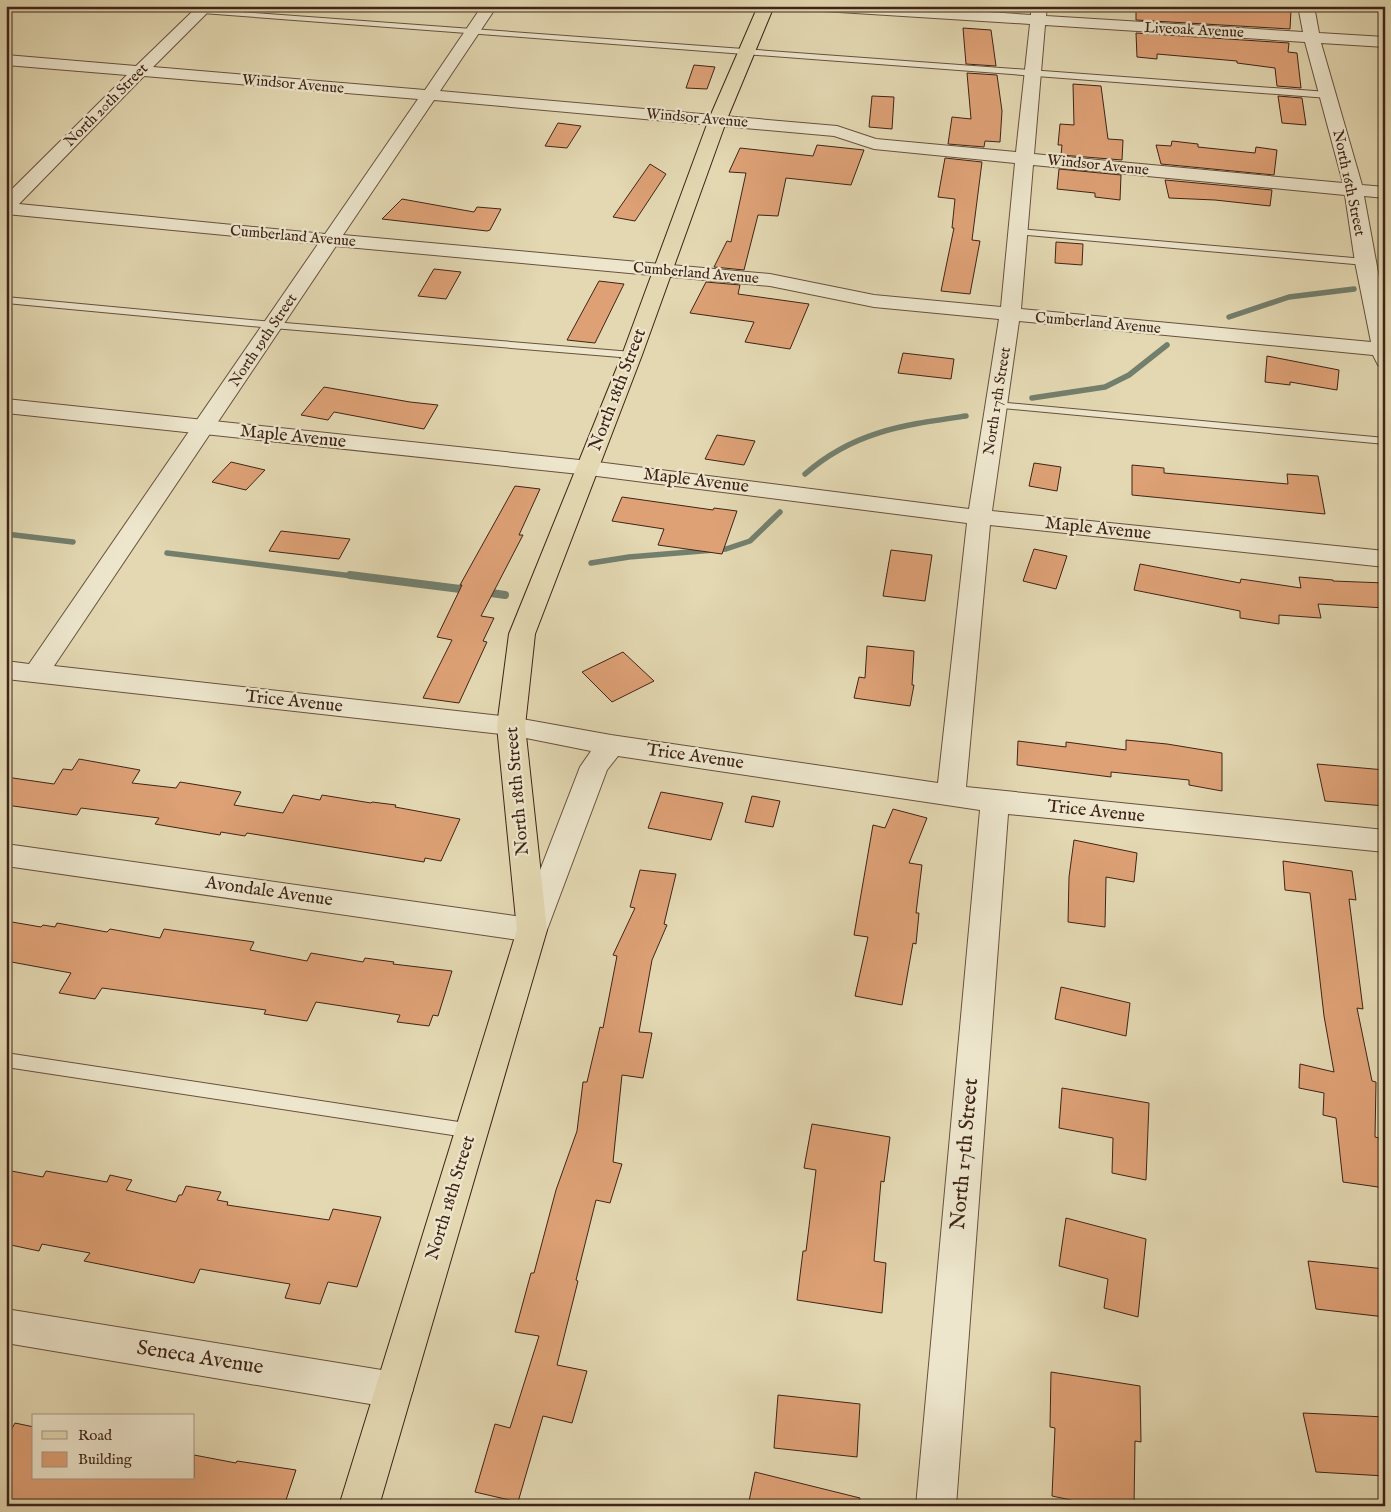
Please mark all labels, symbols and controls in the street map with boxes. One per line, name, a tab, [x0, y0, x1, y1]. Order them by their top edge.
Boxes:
street label: Liveoak Avenue	[1144, 18, 1244, 42]
street label: North 20th Street	[60, 59, 152, 151]
street label: Windsor Avenue	[241, 70, 345, 98]
street label: Windsor Avenue	[645, 104, 749, 132]
street label: North 16th Street	[1328, 128, 1370, 238]
street label: Windsor Avenue	[1046, 150, 1150, 180]
street label: Cumberland Avenue	[229, 221, 357, 251]
street label: Cumberland Avenue	[632, 258, 760, 288]
street label: North 19th Street	[225, 290, 301, 390]
street label: Cumberland Avenue	[1034, 308, 1162, 338]
street label: North 18th Street	[584, 326, 652, 454]
street label: North 17th Street	[979, 346, 1015, 456]
street label: Maple Avenue	[239, 420, 347, 454]
street label: Maple Avenue	[642, 463, 750, 499]
street label: Maple Avenue	[1044, 512, 1152, 546]
street label: Trice Avenue	[244, 685, 344, 719]
street label: North 18th Street	[501, 726, 535, 856]
street label: Trice Avenue	[645, 739, 745, 775]
street label: Trice Avenue	[1046, 795, 1146, 829]
street label: Avondale Avenue	[203, 872, 334, 912]
street label: North 17th Street	[945, 1077, 985, 1231]
street label: North 18th Street	[421, 1133, 481, 1263]
street label: Seneca Avenue	[135, 1335, 266, 1381]
legend	[32, 1414, 195, 1480]
text: Road	[78, 1426, 113, 1445]
text: Building	[78, 1450, 133, 1469]

